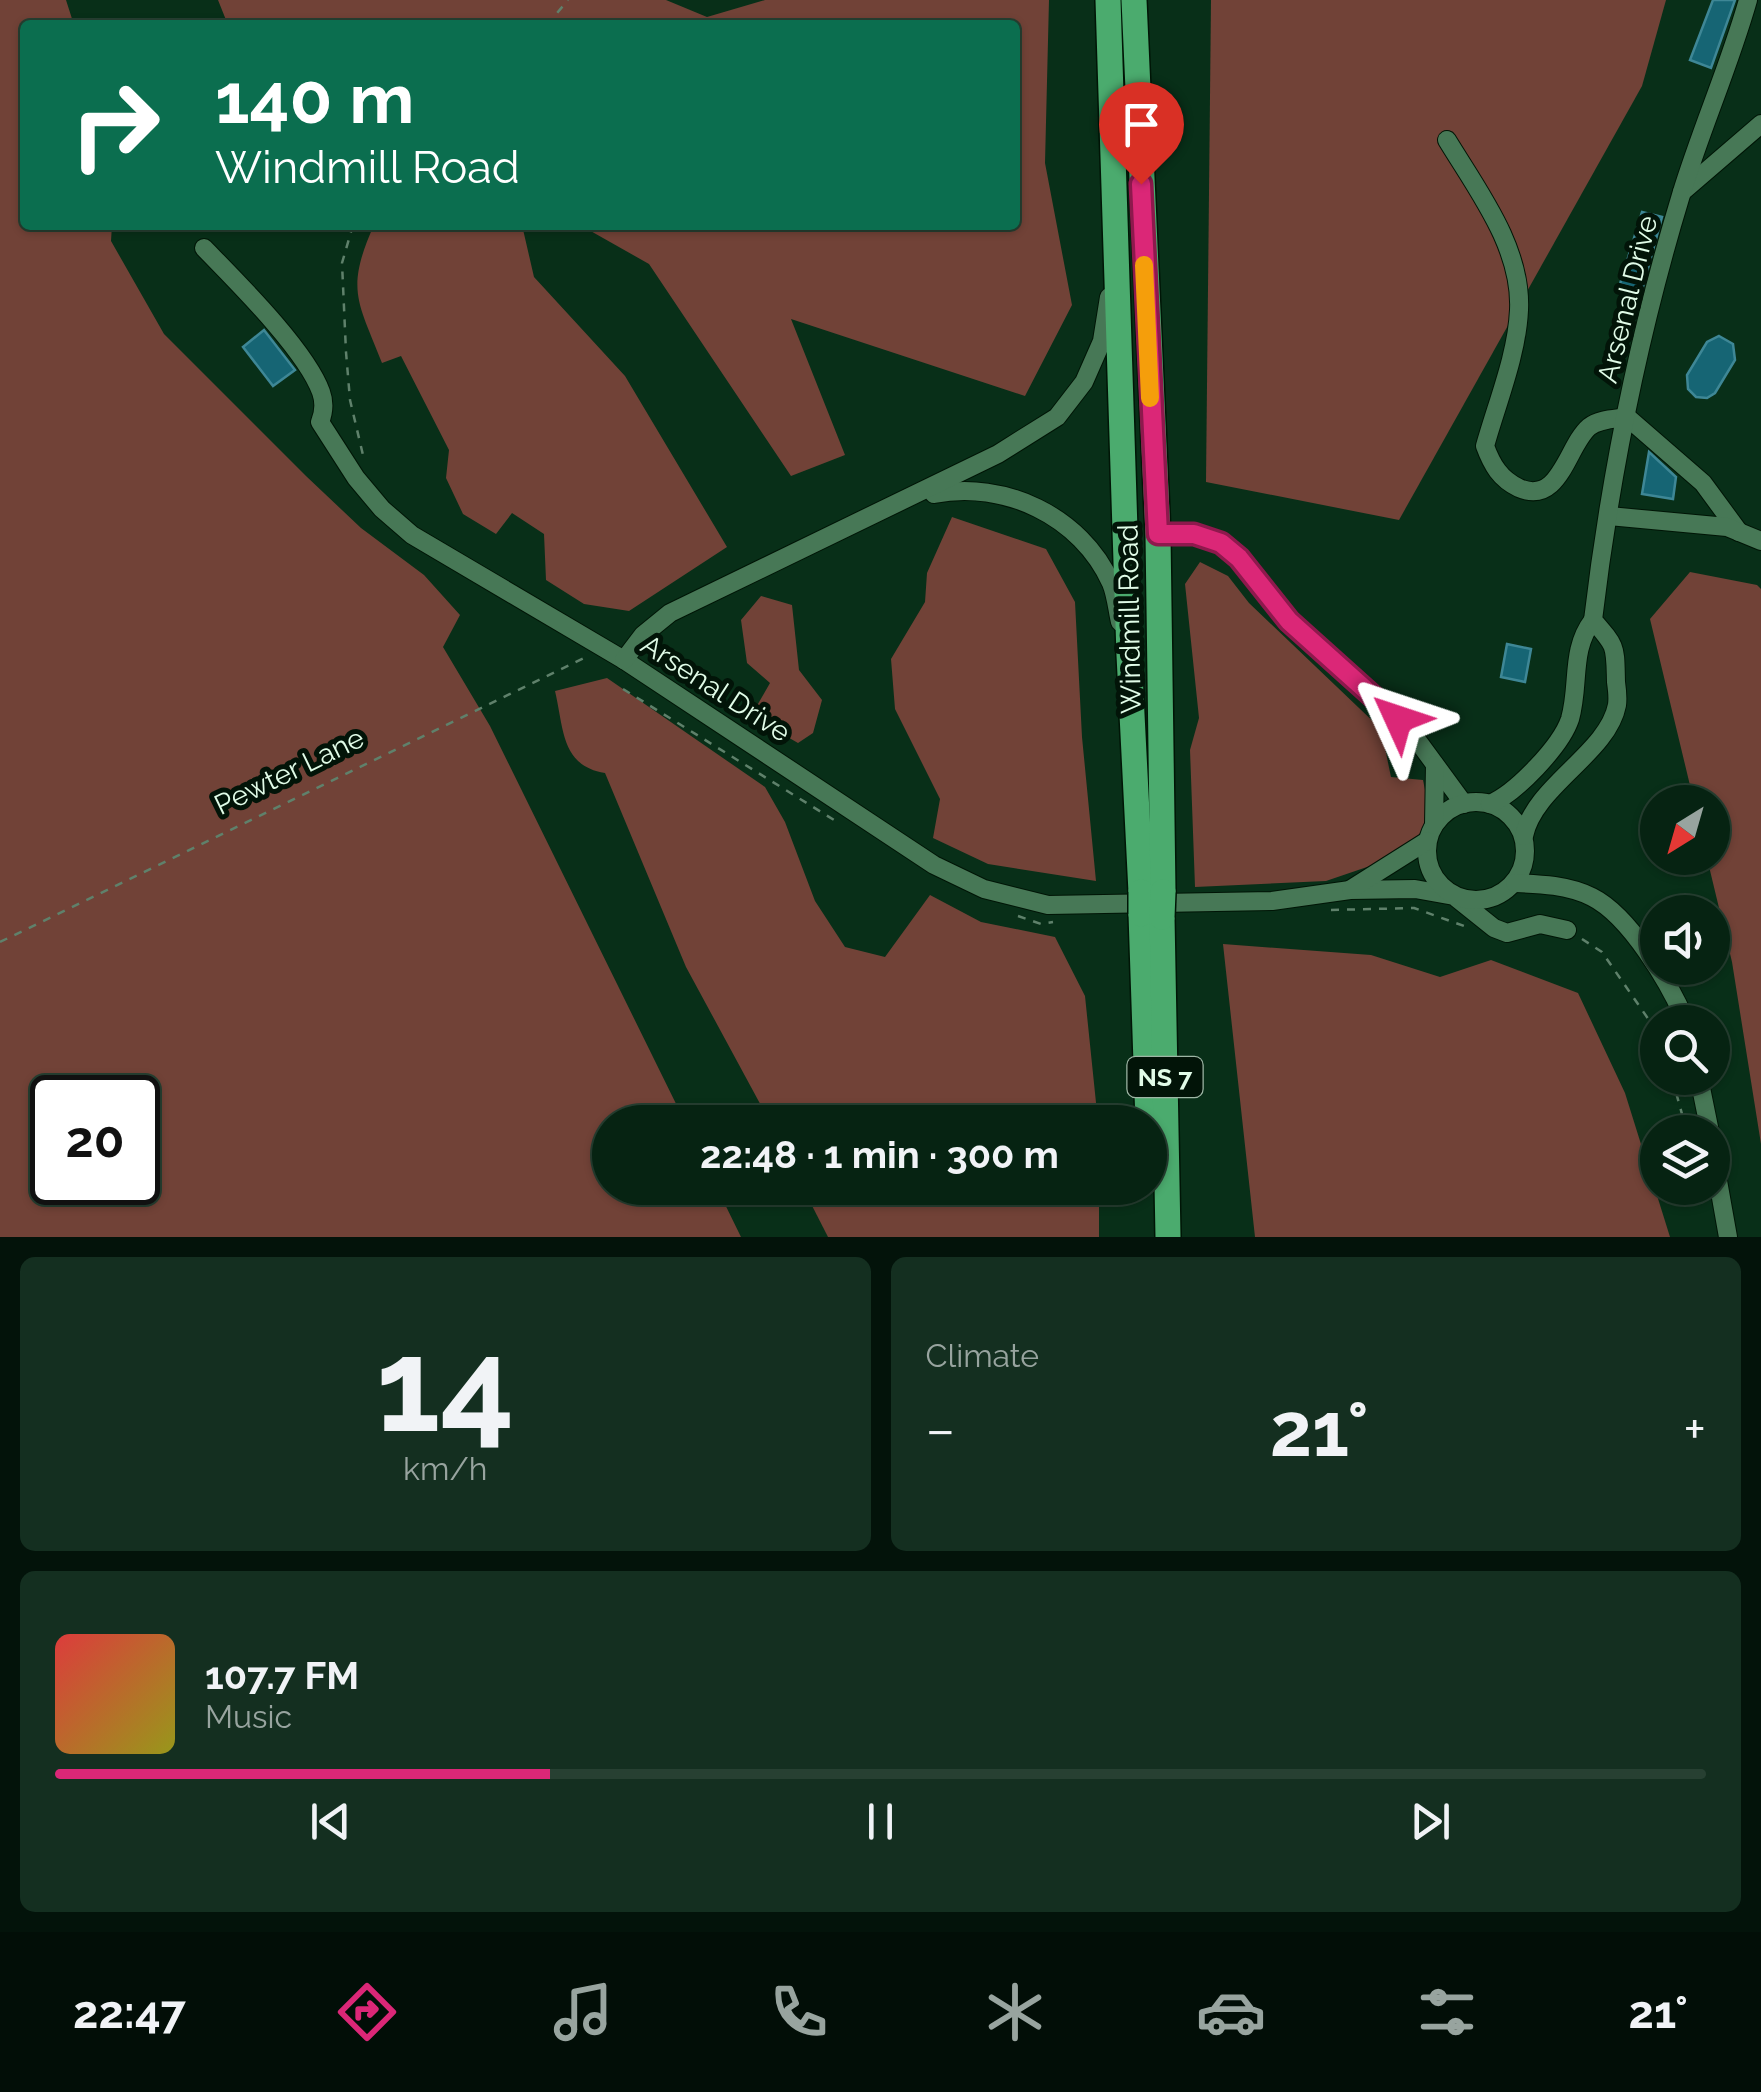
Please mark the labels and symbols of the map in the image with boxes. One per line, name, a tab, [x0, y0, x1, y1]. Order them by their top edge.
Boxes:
pin	[1099, 82, 1184, 185]
street label: Arsenal Drive	[1591, 212, 1664, 386]
street label: Windmill Road	[1111, 524, 1148, 714]
street label: Arsenal Drive	[635, 628, 796, 749]
position arrow	[1346, 667, 1450, 771]
street label: Pewter Lane	[209, 721, 369, 822]
north arrow	[1640, 785, 1730, 875]
road number: NS 7	[1128, 1057, 1202, 1097]
speed limit sign: 20	[30, 1075, 160, 1205]

